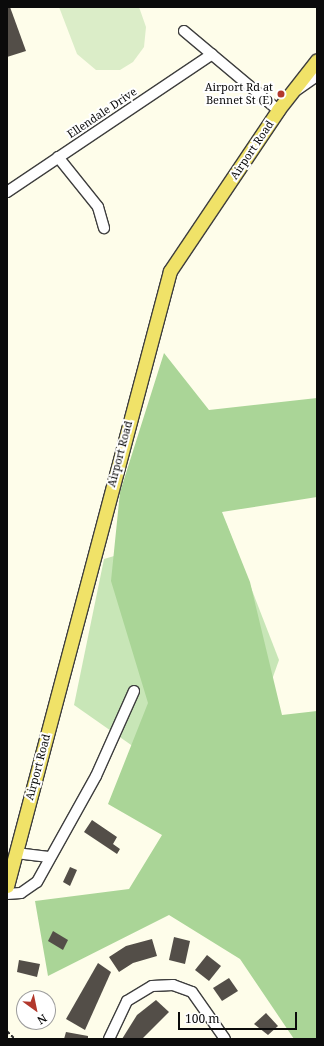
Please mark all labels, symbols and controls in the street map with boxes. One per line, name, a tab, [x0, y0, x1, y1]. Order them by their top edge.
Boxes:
place label: Airport Rd at Bennet St (E)	[205, 81, 273, 107]
street label: Ellendale Drive	[65, 85, 139, 141]
marker: Airport Rd at Bennet St (E)	[276, 89, 286, 99]
street label: Airport Road	[228, 118, 276, 182]
street label: Airport Road	[105, 419, 135, 489]
street label: Airport Road	[23, 732, 53, 802]
north arrow	[16, 990, 56, 1030]
scale bar	[180, 1004, 299, 1030]
text: 100 m	[185, 1010, 220, 1027]
text: N	[35, 1011, 50, 1028]

